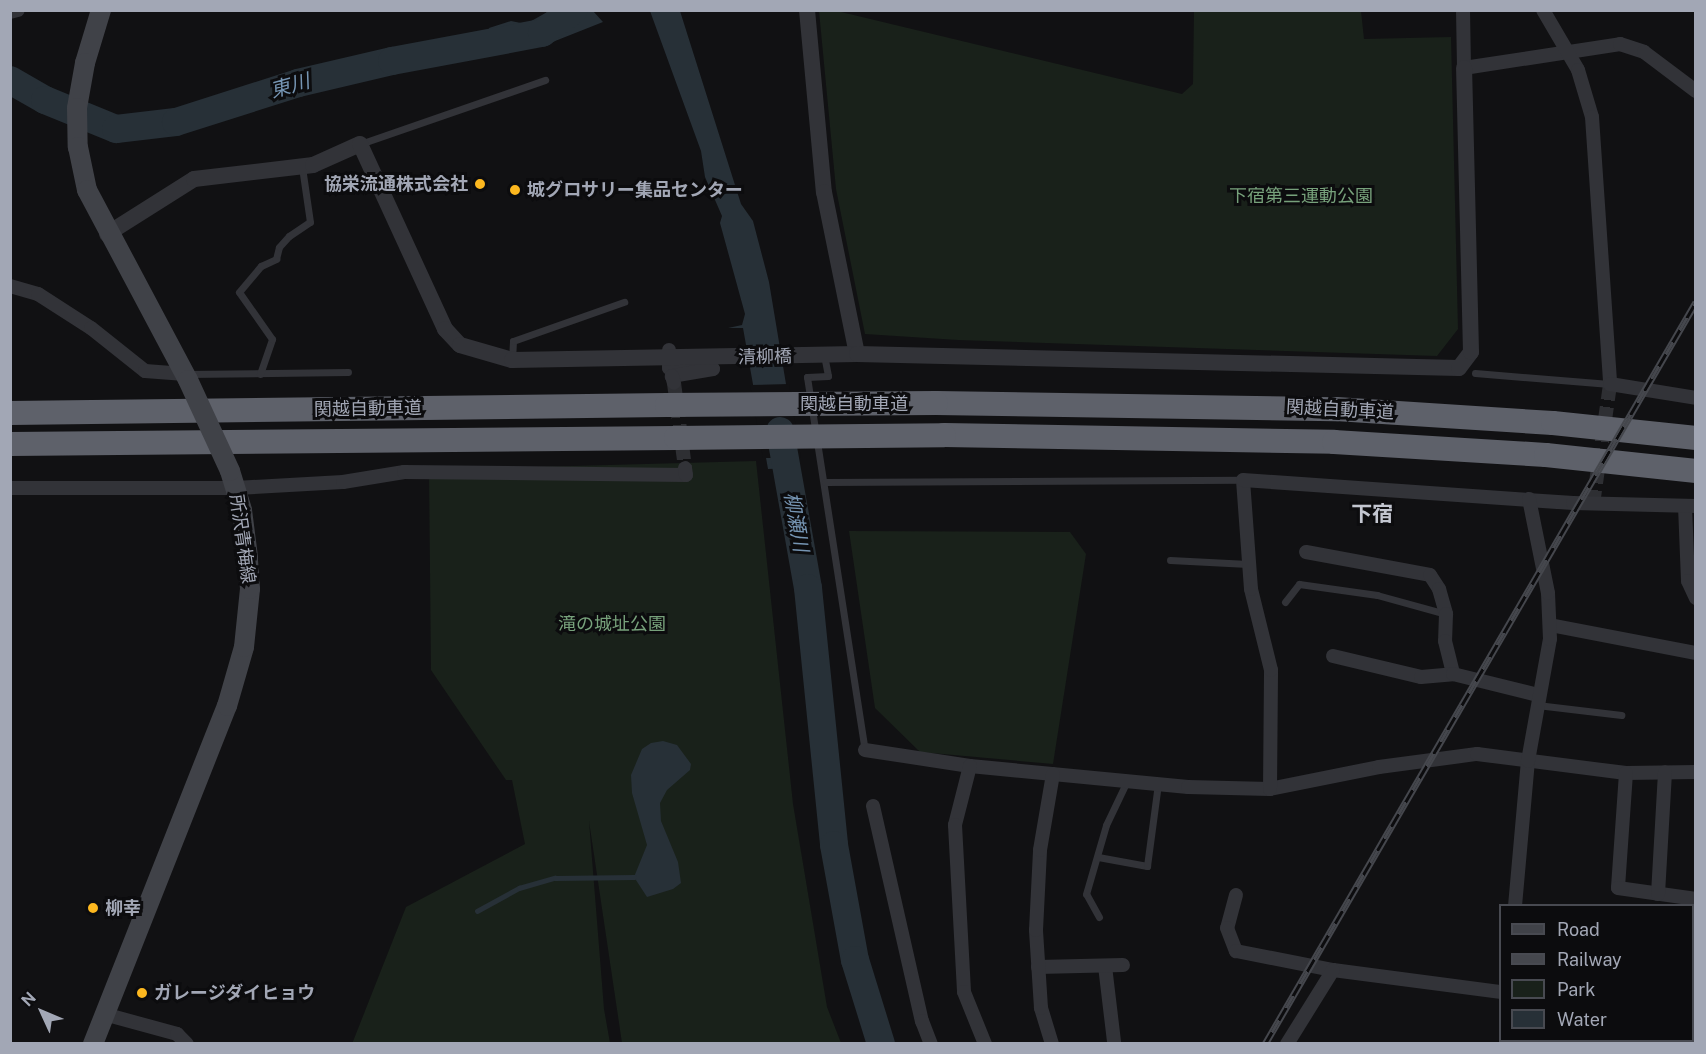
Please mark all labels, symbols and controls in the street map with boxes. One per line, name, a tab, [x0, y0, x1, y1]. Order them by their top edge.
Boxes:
water label: 東川	[267, 69, 313, 103]
place label: 協栄流通株式会社	[324, 173, 468, 195]
marker: 協栄流通株式会社	[473, 177, 487, 191]
place label: 城グロサリー集品センター	[527, 179, 743, 201]
marker: 城グロサリー集品センター	[508, 183, 522, 197]
park label: 下宿第三運動公園	[1229, 185, 1373, 207]
street label: 清柳橋	[738, 346, 792, 368]
street label: 関越自動車道	[800, 393, 908, 415]
street label: 関越自動車道	[1286, 396, 1394, 424]
street label: 関越自動車道	[314, 397, 422, 421]
water label: 柳瀬川	[779, 490, 813, 554]
street label: 所沢青梅線	[225, 493, 259, 585]
district label: 下宿	[1351, 501, 1393, 527]
park label: 滝の城址公園	[558, 613, 666, 635]
place label: 柳幸	[105, 897, 141, 919]
marker: 柳幸	[86, 901, 100, 915]
legend	[1499, 904, 1694, 1042]
text: Road	[1557, 919, 1600, 940]
text: Railway	[1557, 949, 1622, 970]
text: Park	[1557, 979, 1595, 1000]
north arrow	[12, 982, 72, 1042]
place label: ガレージダイヒョウ	[154, 982, 316, 1004]
marker: ガレージダイヒョウ	[135, 986, 149, 1000]
text: N	[18, 988, 40, 1010]
text: Water	[1557, 1009, 1607, 1030]

